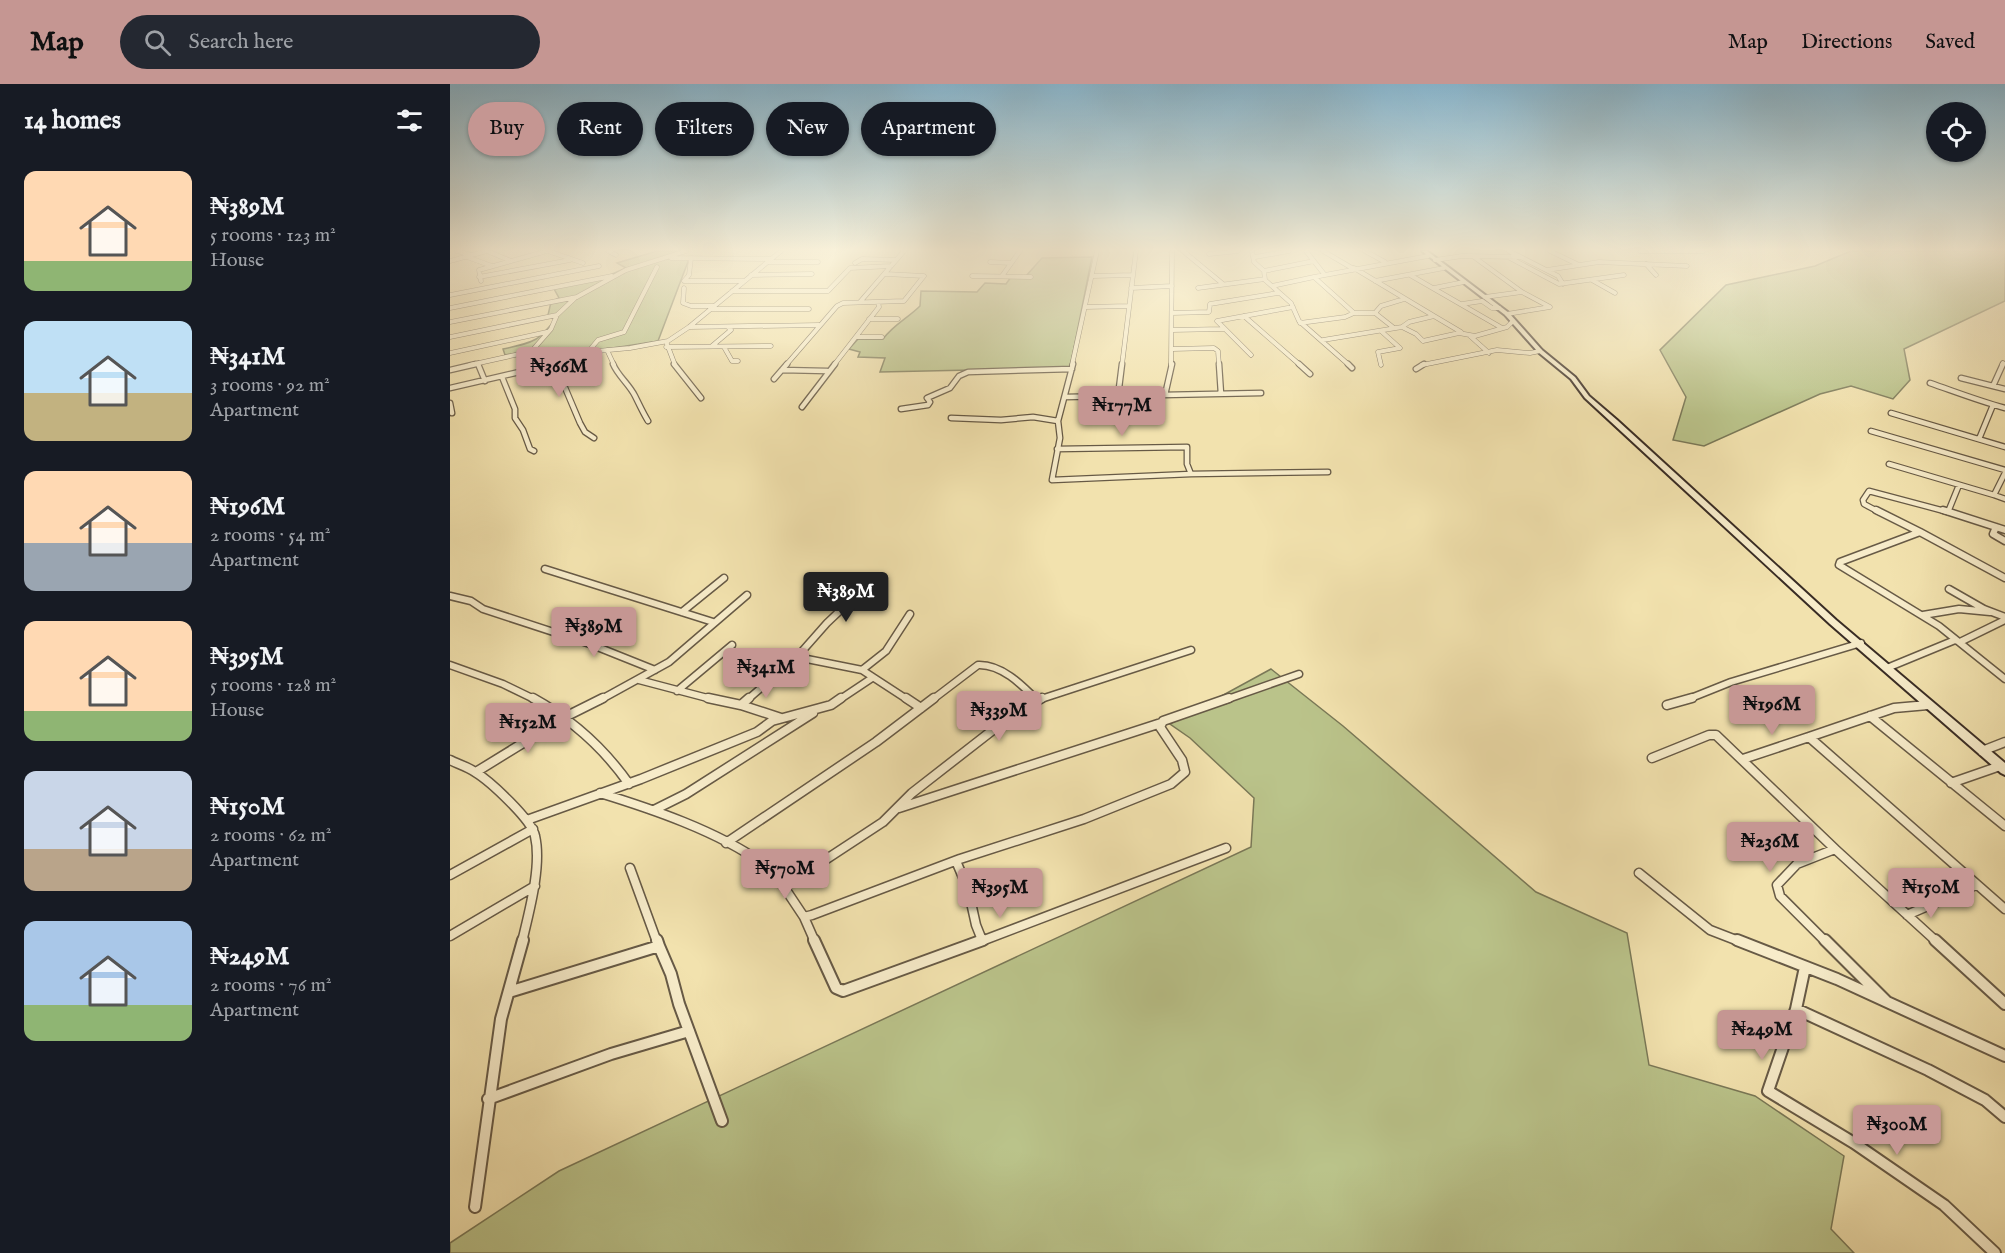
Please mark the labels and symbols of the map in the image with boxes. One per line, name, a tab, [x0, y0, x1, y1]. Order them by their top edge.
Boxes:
pin: ₦366M	[517, 347, 601, 398]
pin: ₦177M	[1080, 386, 1164, 437]
pin: ₦389M	[804, 572, 888, 623]
pin: ₦389M	[552, 607, 636, 658]
pin: ₦341M	[724, 648, 808, 699]
pin: ₦196M	[1730, 685, 1814, 736]
pin: ₦339M	[957, 691, 1041, 742]
pin: ₦152M	[486, 703, 570, 754]
pin: ₦236M	[1728, 822, 1812, 873]
pin: ₦570M	[743, 849, 827, 900]
pin: ₦395M	[958, 868, 1042, 919]
pin: ₦150M	[1889, 868, 1973, 919]
pin: ₦249M	[1720, 1010, 1804, 1061]
pin: ₦300M	[1855, 1105, 1939, 1156]

